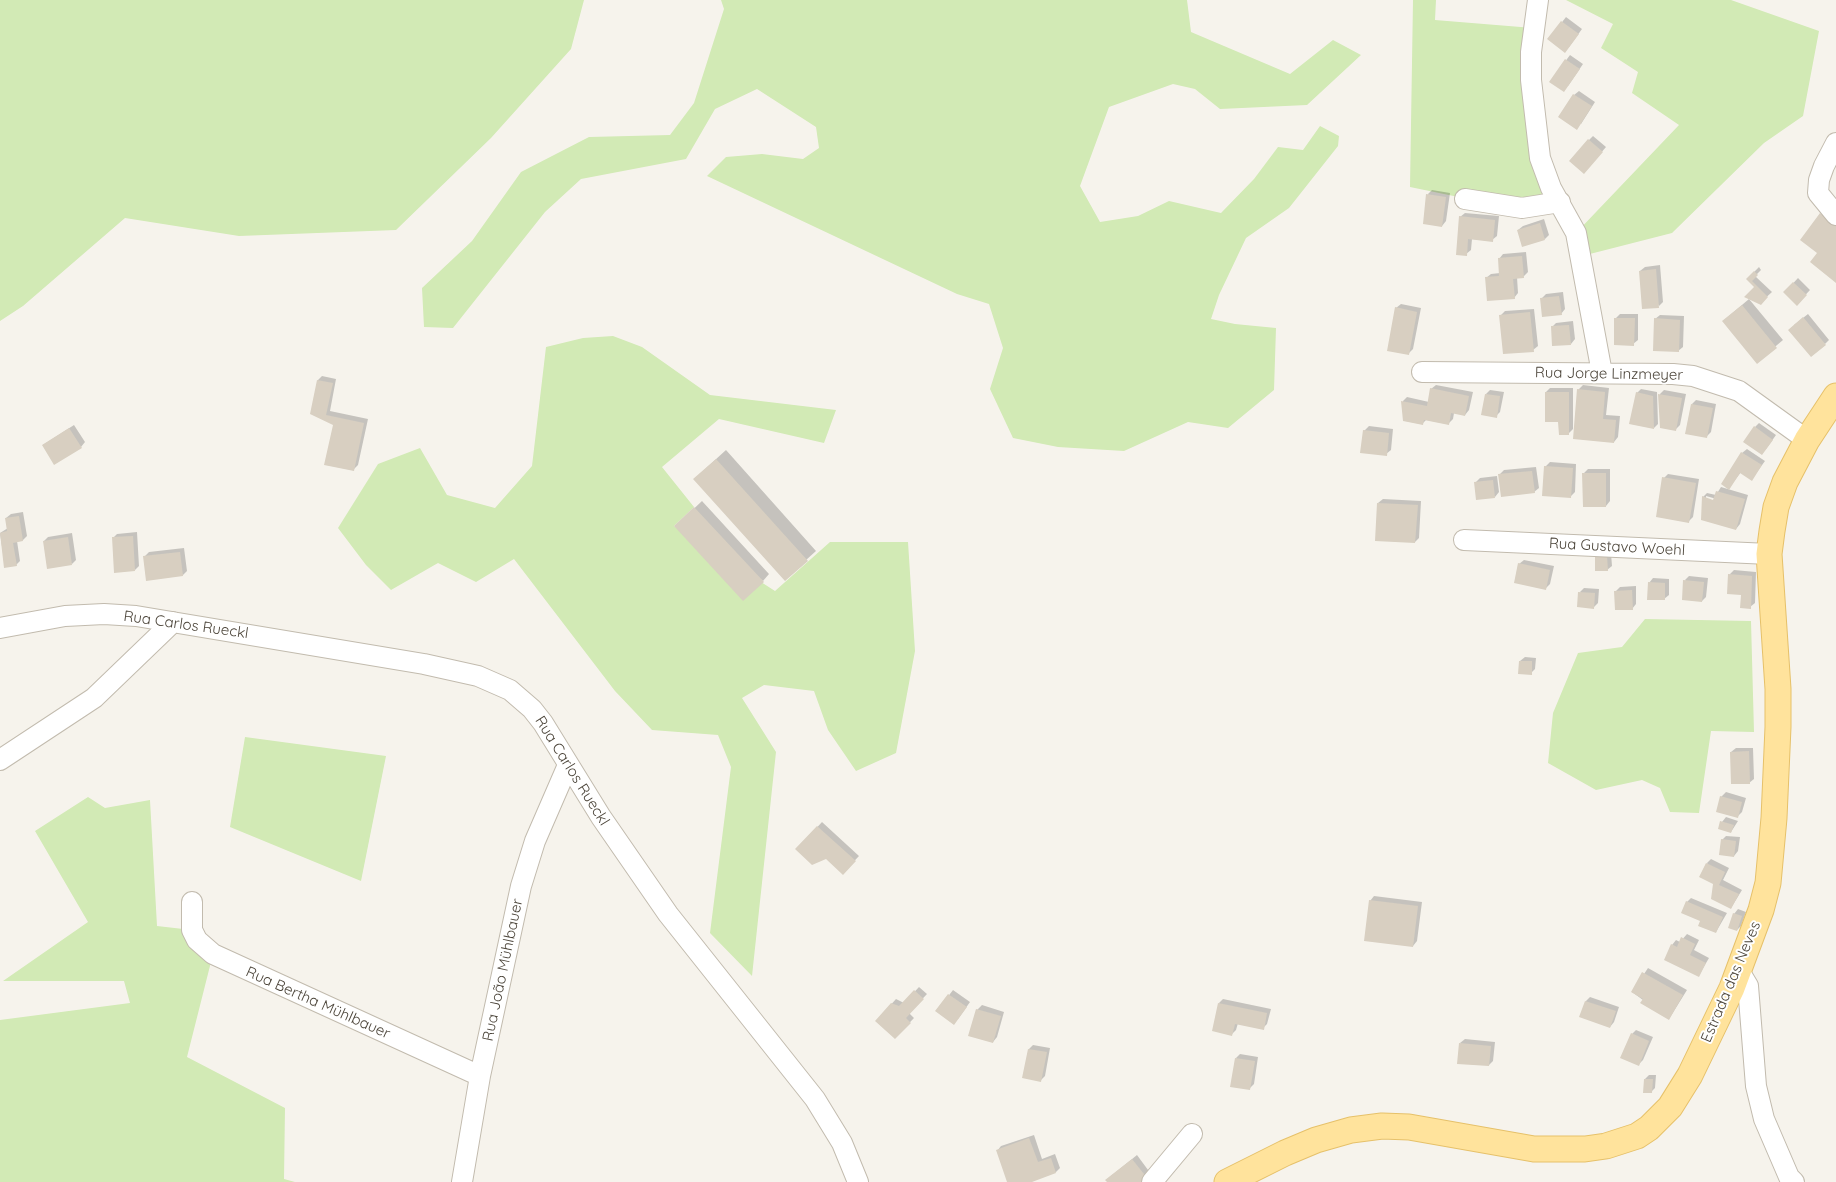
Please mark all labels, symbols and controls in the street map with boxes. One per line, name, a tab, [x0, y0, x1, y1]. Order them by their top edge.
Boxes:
street label: Rua Jorge Linzmeyer	[1535, 364, 1683, 384]
street label: Rua Gustavo Woehl	[1548, 534, 1686, 560]
street label: Rua Carlos Rueckl	[122, 607, 250, 643]
street label: Rua Carlos Rueckl	[531, 713, 613, 829]
street label: Rua João Mühlbauer	[479, 897, 527, 1043]
street label: Estrada das Neves	[1697, 919, 1765, 1045]
street label: Rua Bertha Mühlbauer	[243, 963, 393, 1043]

